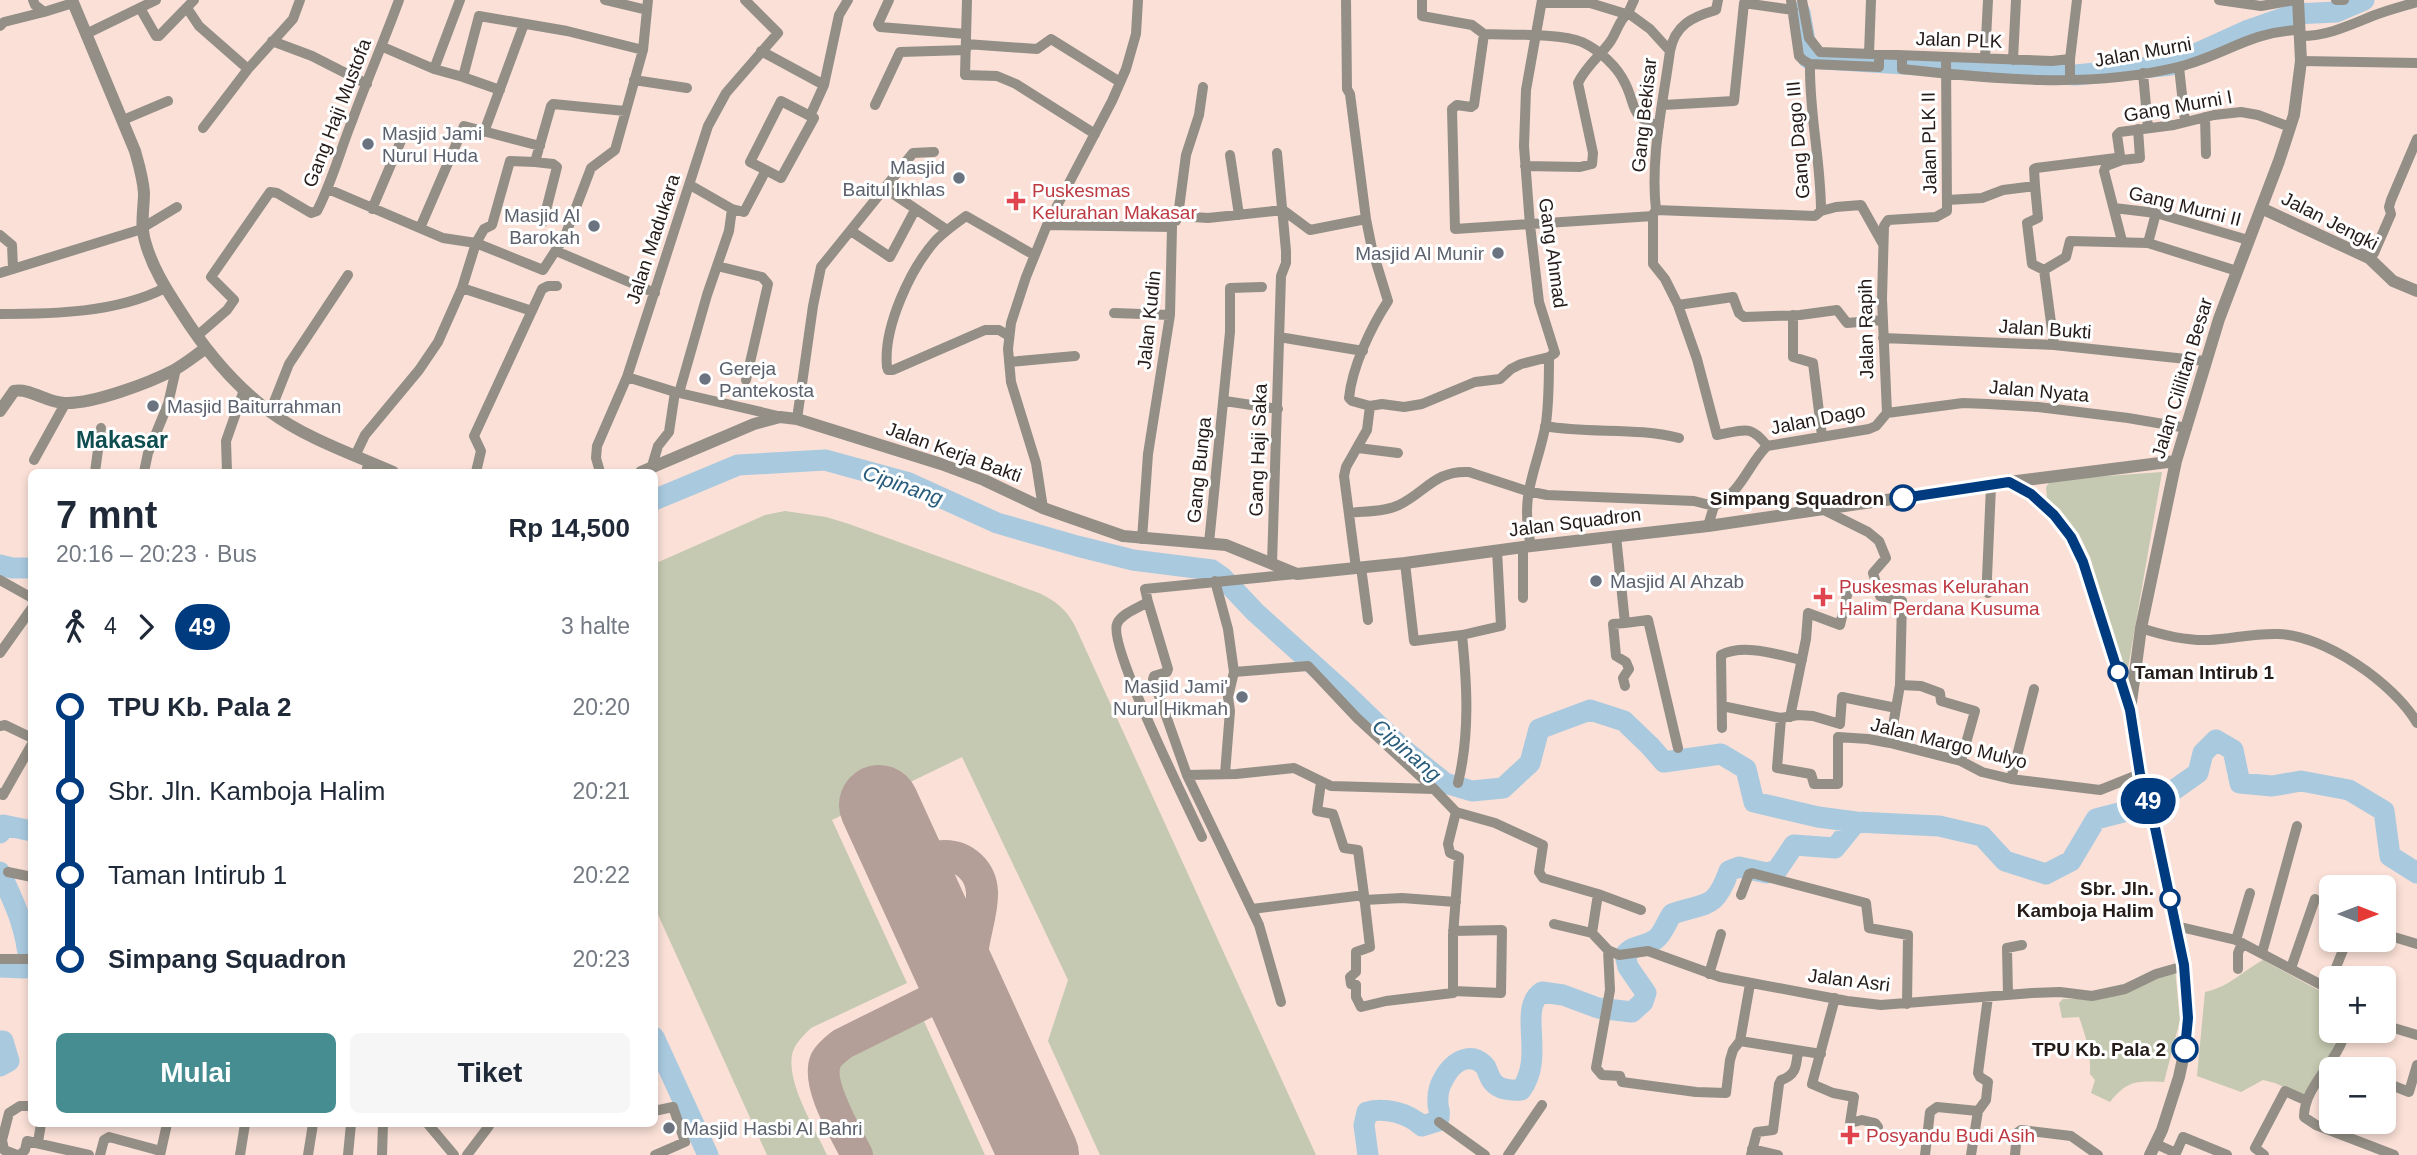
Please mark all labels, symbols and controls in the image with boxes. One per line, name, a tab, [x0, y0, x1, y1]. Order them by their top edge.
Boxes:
street label: Jalan PLK	[1915, 28, 2003, 52]
street label: Jalan Murni	[2093, 33, 2193, 71]
street label: Gang Haji Mustofa	[299, 35, 375, 190]
street label: Gang Bekisar	[1628, 56, 1661, 173]
street label: Gang Dago III	[1782, 80, 1814, 200]
street label: Gang Murni I	[2122, 86, 2234, 126]
street label: Jalan PLK II	[1918, 92, 1940, 194]
place label: Masjid Jami Nurul Huda	[382, 123, 482, 166]
marker: Masjid Jami Nurul Huda	[360, 136, 376, 152]
place label: Masjid Baitul Ikhlas	[843, 157, 945, 200]
marker: Masjid Baitul Ikhlas	[951, 170, 967, 186]
street label: Jalan Madukara	[622, 171, 684, 307]
place label: Puskesmas Kelurahan Makasar	[1032, 180, 1197, 223]
street label: Gang Murni II	[2127, 182, 2243, 230]
street label: Jalan Jengki	[2278, 188, 2382, 254]
marker: Puskesmas Kelurahan Makasar	[1006, 191, 1026, 211]
street label: Gang Ahmad	[1535, 197, 1571, 309]
place label: Masjid Al Barokah	[504, 205, 580, 248]
marker: Masjid Al Barokah	[586, 218, 602, 234]
place label: Masjid Al Munir	[1355, 243, 1485, 264]
marker: Masjid Al Munir	[1490, 245, 1506, 261]
street label: Jalan Kudin	[1133, 270, 1165, 370]
street label: Jalan Rapih	[1855, 279, 1877, 379]
street label: Jalan Cililitan Besar	[2148, 295, 2217, 461]
street label: Jalan Bukti	[1998, 315, 2092, 343]
place label: Gereja Pantekosta	[719, 358, 814, 401]
marker: Gereja Pantekosta	[697, 371, 713, 387]
street label: Jalan Nyata	[1988, 376, 2090, 406]
street label: Gang Haji Saka	[1245, 383, 1271, 517]
place label: Masjid Baiturrahman	[167, 396, 341, 417]
marker: Masjid Baiturrahman	[145, 398, 161, 414]
street label: Jalan Dago	[1769, 400, 1867, 438]
street label: Gang Bunga	[1183, 415, 1215, 524]
street label: Jalan Kerja Bakti	[883, 418, 1025, 486]
district label: Makasar	[76, 427, 168, 453]
water label: Cipinang	[860, 461, 946, 509]
marker: Simpang Squadron	[1890, 485, 1916, 511]
place label: Simpang Squadron	[1710, 488, 1884, 509]
text: 7 mnt	[56, 494, 157, 536]
street label: Jalan Squadron	[1508, 503, 1642, 541]
text: Rp 14,500	[509, 513, 630, 543]
text: 20:16 – 20:23 · Bus	[56, 541, 257, 567]
place label: Masjid Al Ahzab	[1610, 571, 1744, 592]
marker: Masjid Al Ahzab	[1588, 573, 1604, 589]
place label: Puskesmas Kelurahan Halim Perdana Kusuma	[1839, 576, 2040, 619]
marker: Puskesmas Kelurahan Halim Perdana Kusuma	[1813, 587, 1833, 607]
icon: walk	[56, 608, 94, 646]
icon: forward	[127, 608, 165, 646]
text: 4	[104, 613, 117, 639]
text: 49	[189, 613, 216, 640]
text: 3 halte	[561, 613, 630, 639]
marker: Taman Intirub 1	[2108, 662, 2128, 682]
place label: Taman Intirub 1	[2134, 662, 2274, 683]
place label: Masjid Jami' Nurul Hikmah	[1113, 676, 1228, 719]
marker: Masjid Jami' Nurul Hikmah	[1234, 689, 1250, 705]
text: TPU Kb. Pala 2	[108, 692, 292, 722]
text: 20:20	[572, 694, 630, 720]
street label: Jalan Margo Mulyo	[1869, 713, 2029, 773]
water label: Cipinang	[1368, 714, 1446, 786]
text: Sbr. Jln. Kamboja Halim	[108, 776, 385, 806]
text: 20:21	[572, 778, 630, 804]
line badge: 49	[2116, 778, 2180, 824]
text: 49	[2135, 787, 2161, 814]
text: Taman Intirub 1	[108, 860, 287, 890]
text: 20:22	[572, 862, 630, 888]
north arrow	[2319, 875, 2396, 952]
map controls	[2319, 875, 2396, 1134]
place label: Sbr. Jln. Kamboja Halim	[2017, 878, 2154, 921]
marker: Sbr. Jln. Kamboja Halim	[2160, 889, 2180, 909]
text: Simpang Squadron	[108, 944, 346, 974]
text: 20:23	[572, 946, 630, 972]
street label: Jalan Asri	[1807, 965, 1891, 995]
button: +	[2319, 966, 2396, 1043]
button: Mulai	[56, 1033, 336, 1113]
button: Tiket	[350, 1033, 630, 1113]
marker: TPU Kb. Pala 2	[2172, 1036, 2198, 1062]
place label: TPU Kb. Pala 2	[2032, 1039, 2166, 1060]
button: −	[2319, 1057, 2396, 1134]
place label: Masjid Hasbi Al Bahri	[683, 1118, 863, 1139]
marker: Masjid Hasbi Al Bahri	[661, 1120, 677, 1136]
marker: Posyandu Budi Asih	[1840, 1125, 1860, 1145]
place label: Posyandu Budi Asih	[1866, 1125, 2035, 1146]

